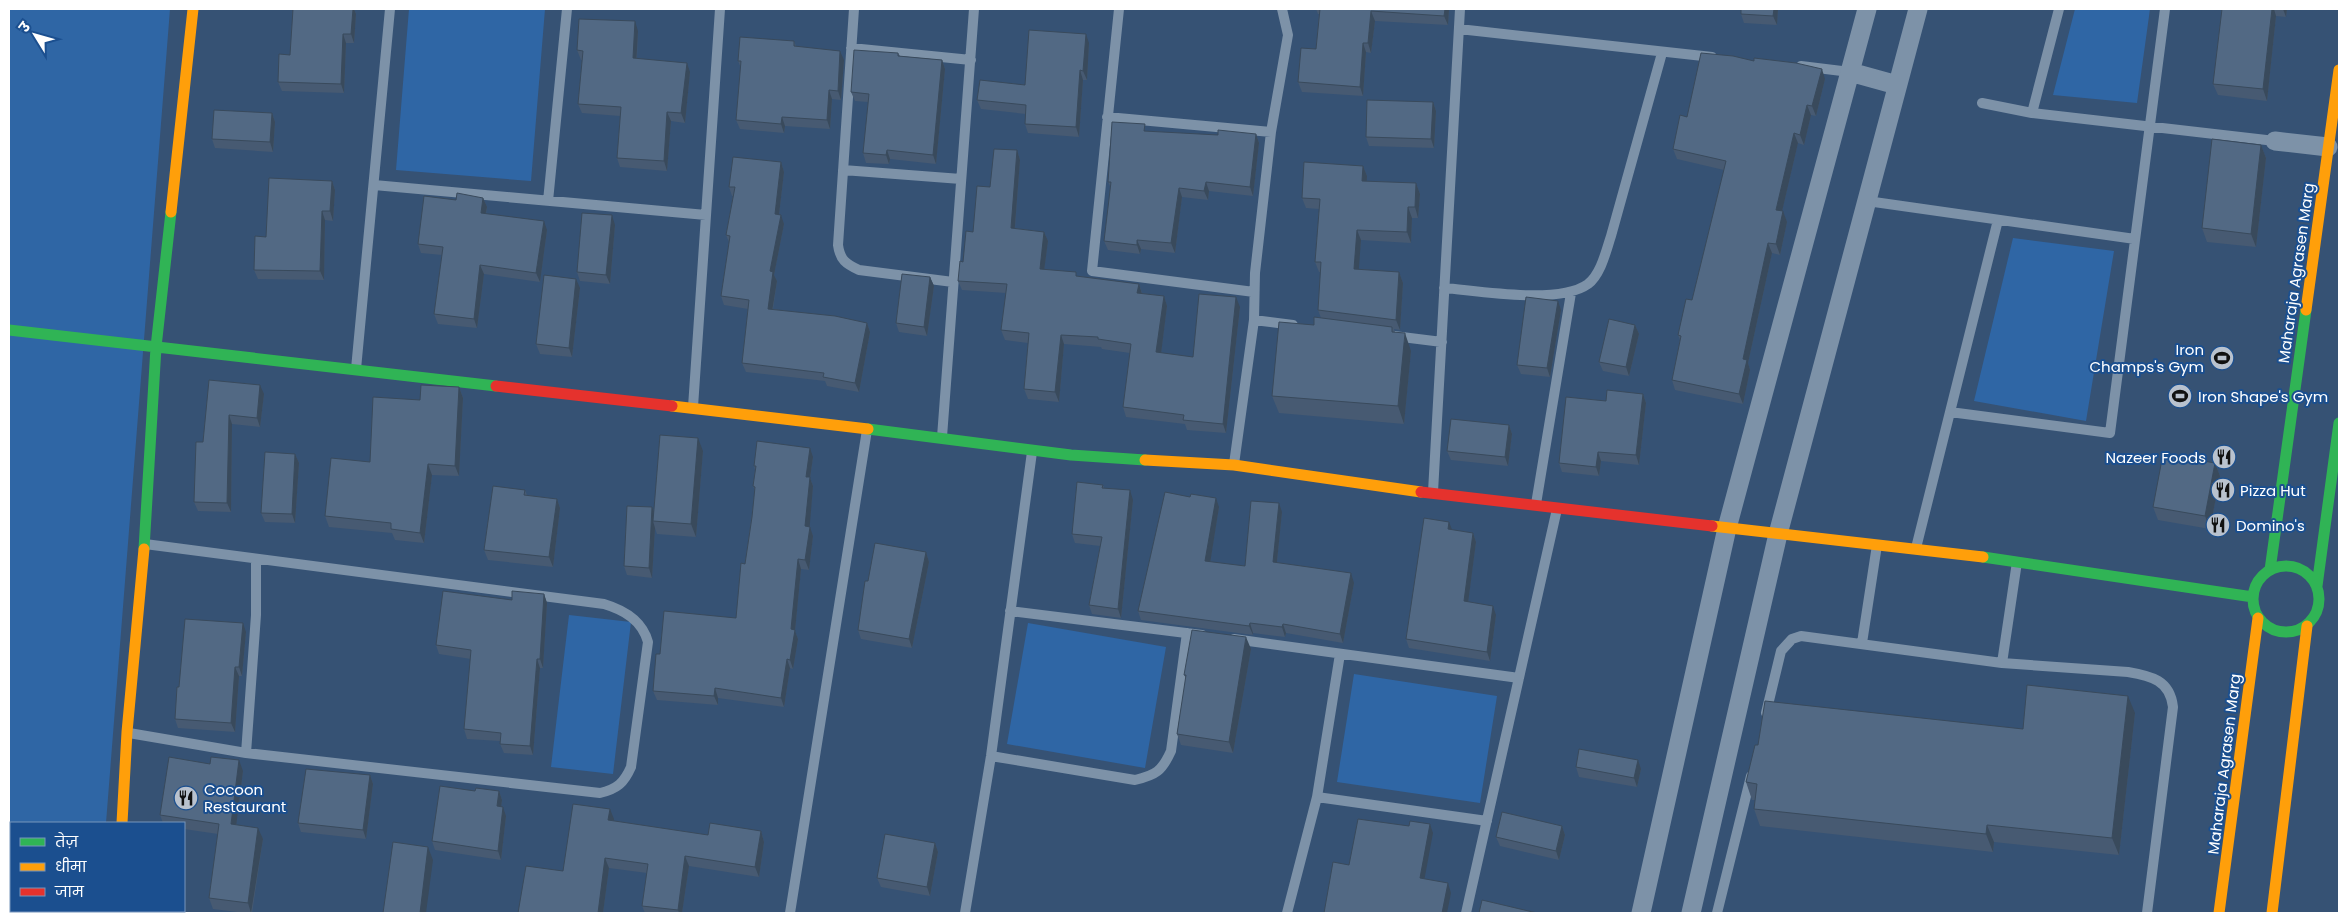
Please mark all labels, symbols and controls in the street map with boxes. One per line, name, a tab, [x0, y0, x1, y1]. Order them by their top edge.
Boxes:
north arrow	[10, 10, 60, 60]
text: उ	[14, 17, 36, 37]
street label: Maharaja Agrasen Marg	[2273, 181, 2319, 365]
place label: Iron Champs's Gym	[2089, 339, 2204, 377]
sports icon: Iron Champs's Gym	[2209, 345, 2235, 371]
sports icon: Iron Shape's Gym	[2167, 383, 2193, 409]
place label: Iron Shape's Gym	[2198, 386, 2328, 407]
restaurant icon: Nazeer Foods	[2211, 444, 2237, 470]
place label: Nazeer Foods	[2106, 447, 2206, 468]
restaurant icon: Pizza Hut	[2210, 477, 2236, 503]
place label: Pizza Hut	[2240, 480, 2306, 501]
restaurant icon: Domino's	[2205, 512, 2231, 538]
place label: Domino's	[2236, 515, 2305, 536]
street label: Maharaja Agrasen Marg	[2202, 672, 2246, 856]
place label: Cocoon Restaurant	[204, 779, 286, 817]
restaurant icon: Cocoon Restaurant	[173, 785, 199, 811]
legend	[10, 822, 185, 912]
text: तेज़	[54, 831, 78, 852]
text: धीमा	[55, 856, 87, 877]
text: जाम	[54, 881, 85, 902]

